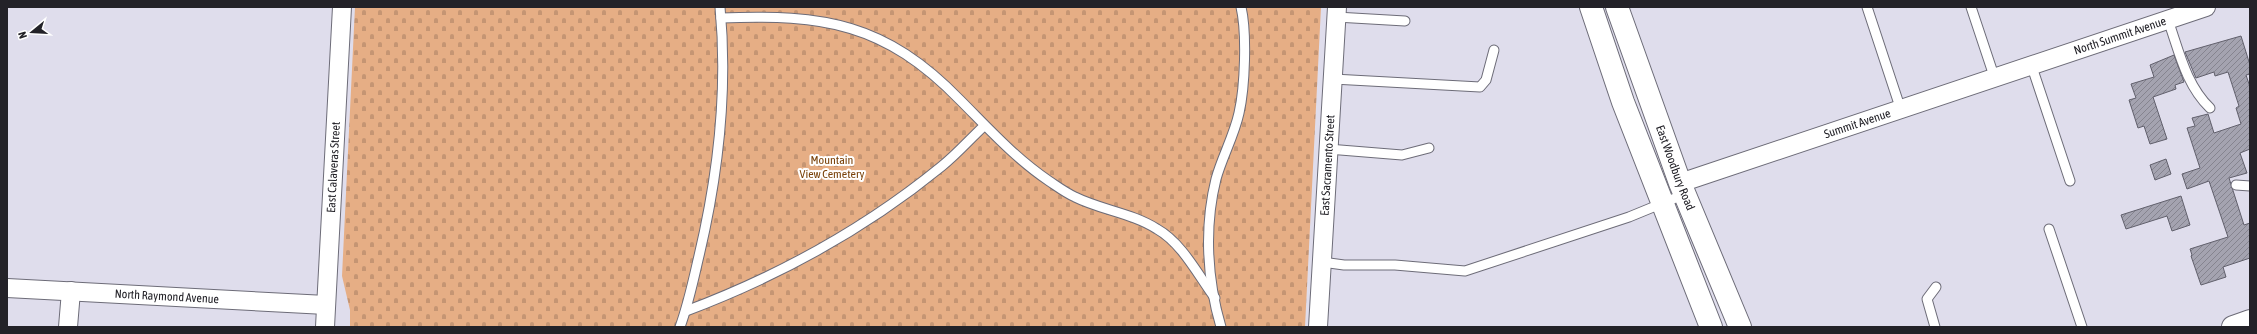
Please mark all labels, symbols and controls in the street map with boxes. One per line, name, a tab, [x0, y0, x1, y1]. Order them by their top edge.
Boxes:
north arrow	[12, 12, 52, 52]
street label: North Summit Avenue	[2072, 14, 2168, 58]
text: N	[16, 30, 29, 40]
street label: Summit Avenue	[1822, 106, 1892, 141]
street label: East Sacramento Street	[1318, 114, 1338, 216]
street label: East Calaveras Street	[324, 121, 343, 213]
street label: East Woodbury Road	[1653, 123, 1698, 213]
park label: Mountain View Cemetery	[800, 153, 865, 181]
street label: North Raymond Avenue	[114, 287, 219, 306]

